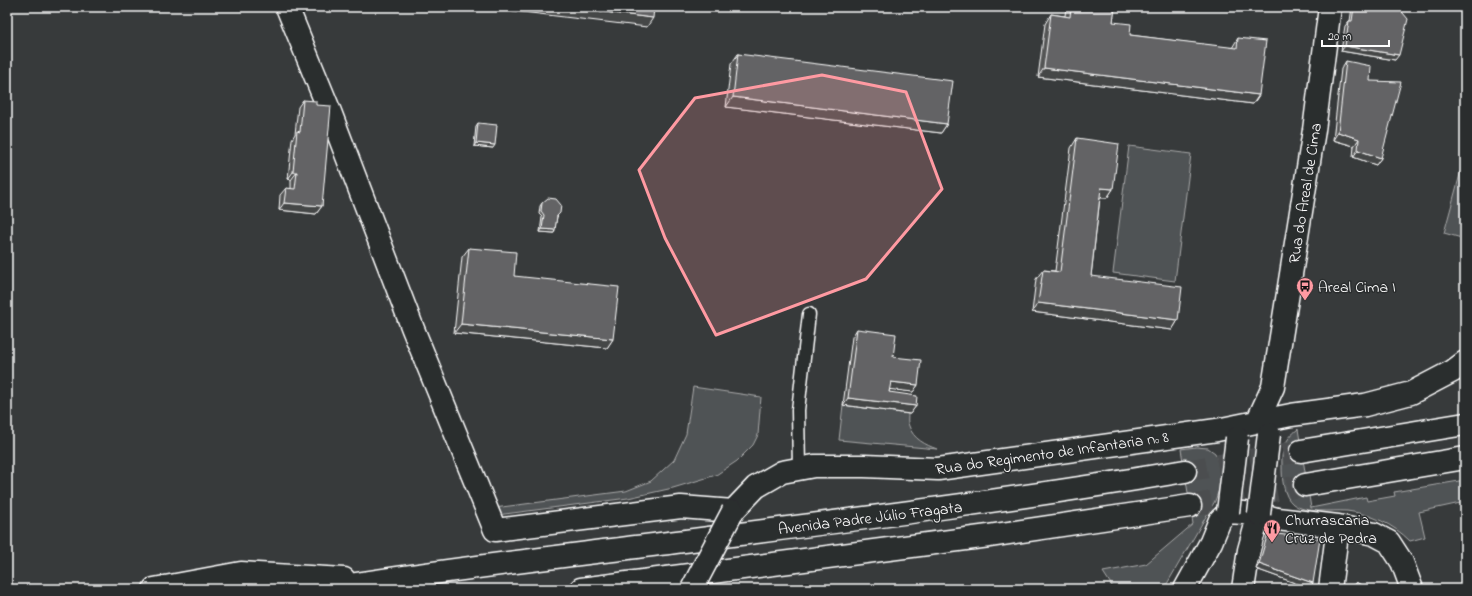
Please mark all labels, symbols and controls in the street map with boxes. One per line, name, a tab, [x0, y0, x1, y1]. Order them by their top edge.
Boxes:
scale bar	[1322, 22, 1389, 48]
text: 20 m	[1328, 28, 1351, 46]
street label: Rua do Areal de Cima	[1283, 121, 1329, 265]
bus stop icon: Areal Cima I	[1295, 276, 1315, 301]
place label: Areal Cima I	[1318, 276, 1396, 300]
street label: Rua do Regimento de Infantaria nº 8	[934, 426, 1170, 482]
street label: Avenida Padre Júlio Fragata	[777, 496, 964, 542]
place label: Churrascaria Cruz de Pedra	[1285, 509, 1377, 551]
restaurant icon: Churrascaria Cruz de Pedra	[1262, 518, 1282, 543]

